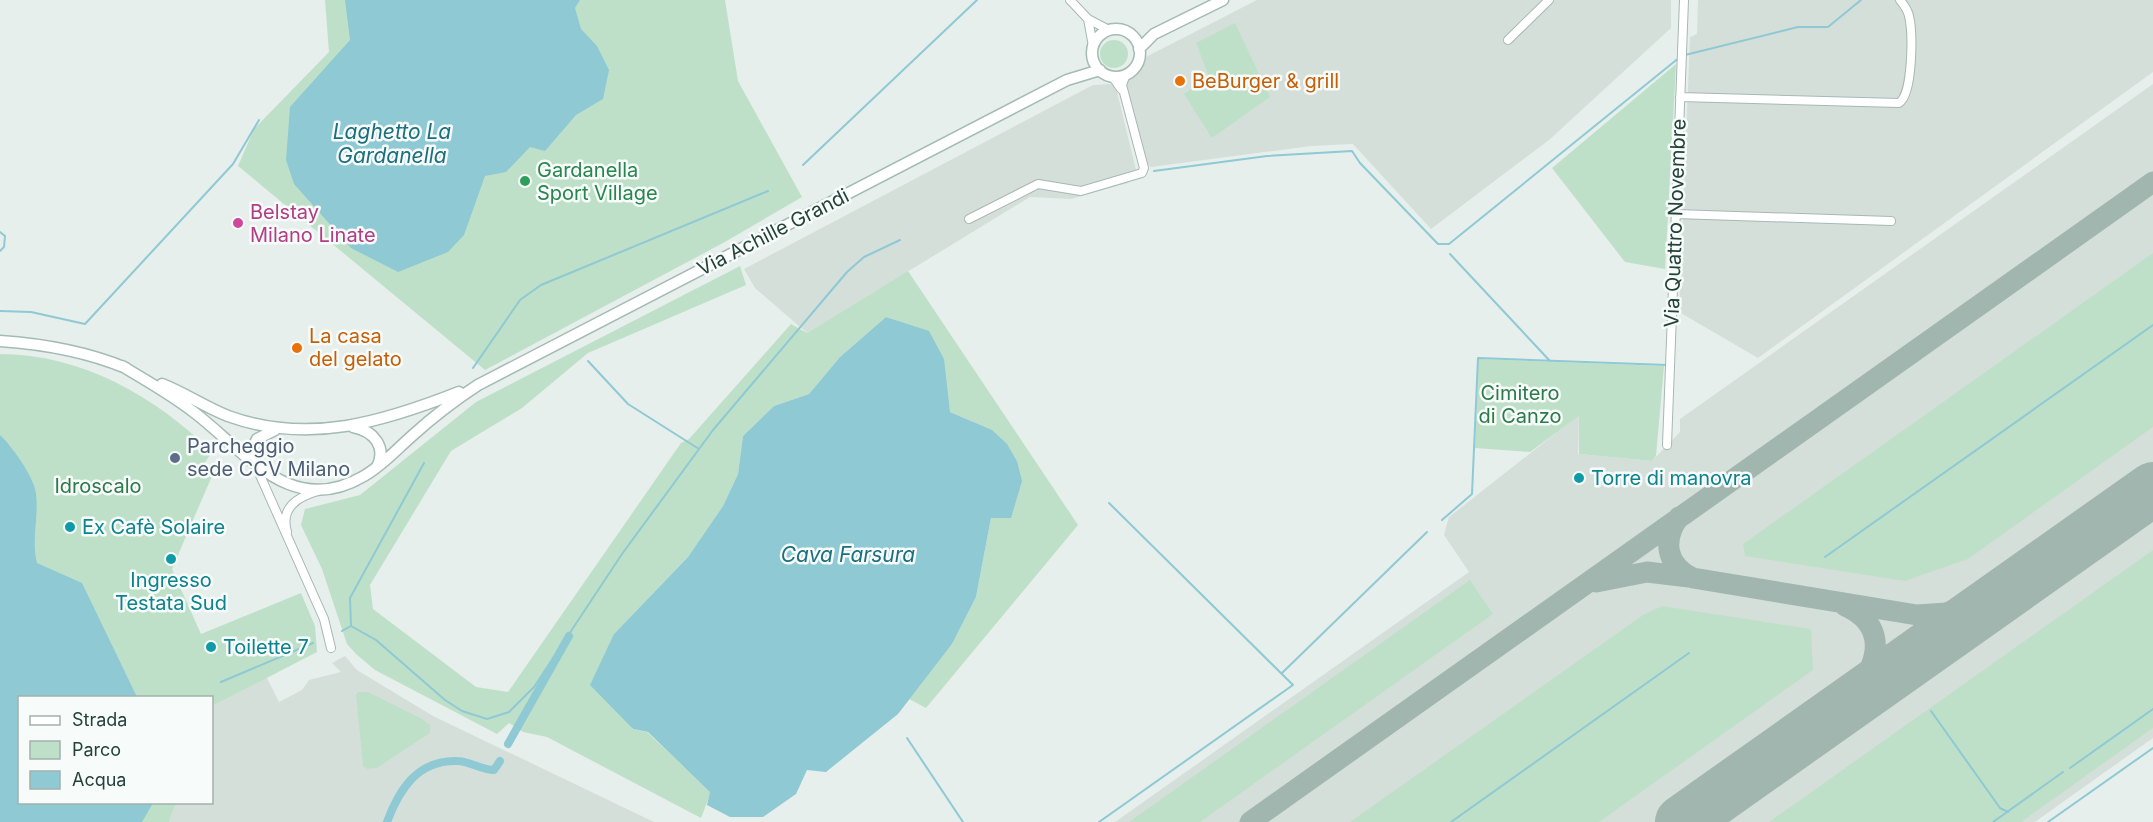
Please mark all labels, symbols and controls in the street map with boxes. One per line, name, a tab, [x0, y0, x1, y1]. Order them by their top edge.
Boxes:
place label: BeBurger & grill	[1192, 69, 1339, 93]
marker: BeBurger & grill	[1173, 74, 1187, 88]
street label: Via Quattro Novembre	[1659, 118, 1691, 328]
water label: Laghetto La Gardanella	[333, 119, 451, 168]
place label: Gardanella Sport Village	[537, 158, 658, 205]
marker: Gardanella Sport Village	[518, 174, 532, 188]
street label: Via Achille Grandi	[693, 183, 853, 281]
place label: Belstay Milano Linate	[250, 200, 376, 247]
marker: Belstay Milano Linate	[231, 216, 245, 230]
place label: La casa del gelato	[309, 324, 402, 371]
marker: La casa del gelato	[290, 341, 304, 355]
park label: Cimitero di Canzo	[1478, 381, 1562, 428]
place label: Parcheggio sede CCV Milano	[187, 434, 350, 481]
marker: Parcheggio sede CCV Milano	[168, 451, 182, 465]
place label: Torre di manovra	[1591, 466, 1752, 490]
marker: Torre di manovra	[1572, 471, 1586, 485]
park label: Idroscalo	[54, 474, 142, 498]
place label: Ex Cafè Solaire	[82, 515, 225, 539]
marker: Ex Cafè Solaire	[63, 520, 77, 534]
water label: Cava Farsura	[781, 542, 915, 567]
marker: Ingresso Testata Sud	[164, 552, 178, 566]
place label: Ingresso Testata Sud	[115, 568, 227, 615]
place label: Toilette 7	[223, 635, 309, 659]
marker: Toilette 7	[204, 640, 218, 654]
legend	[18, 696, 213, 804]
text: Strada	[72, 709, 127, 730]
text: Parco	[72, 739, 121, 760]
text: Acqua	[72, 769, 126, 790]

